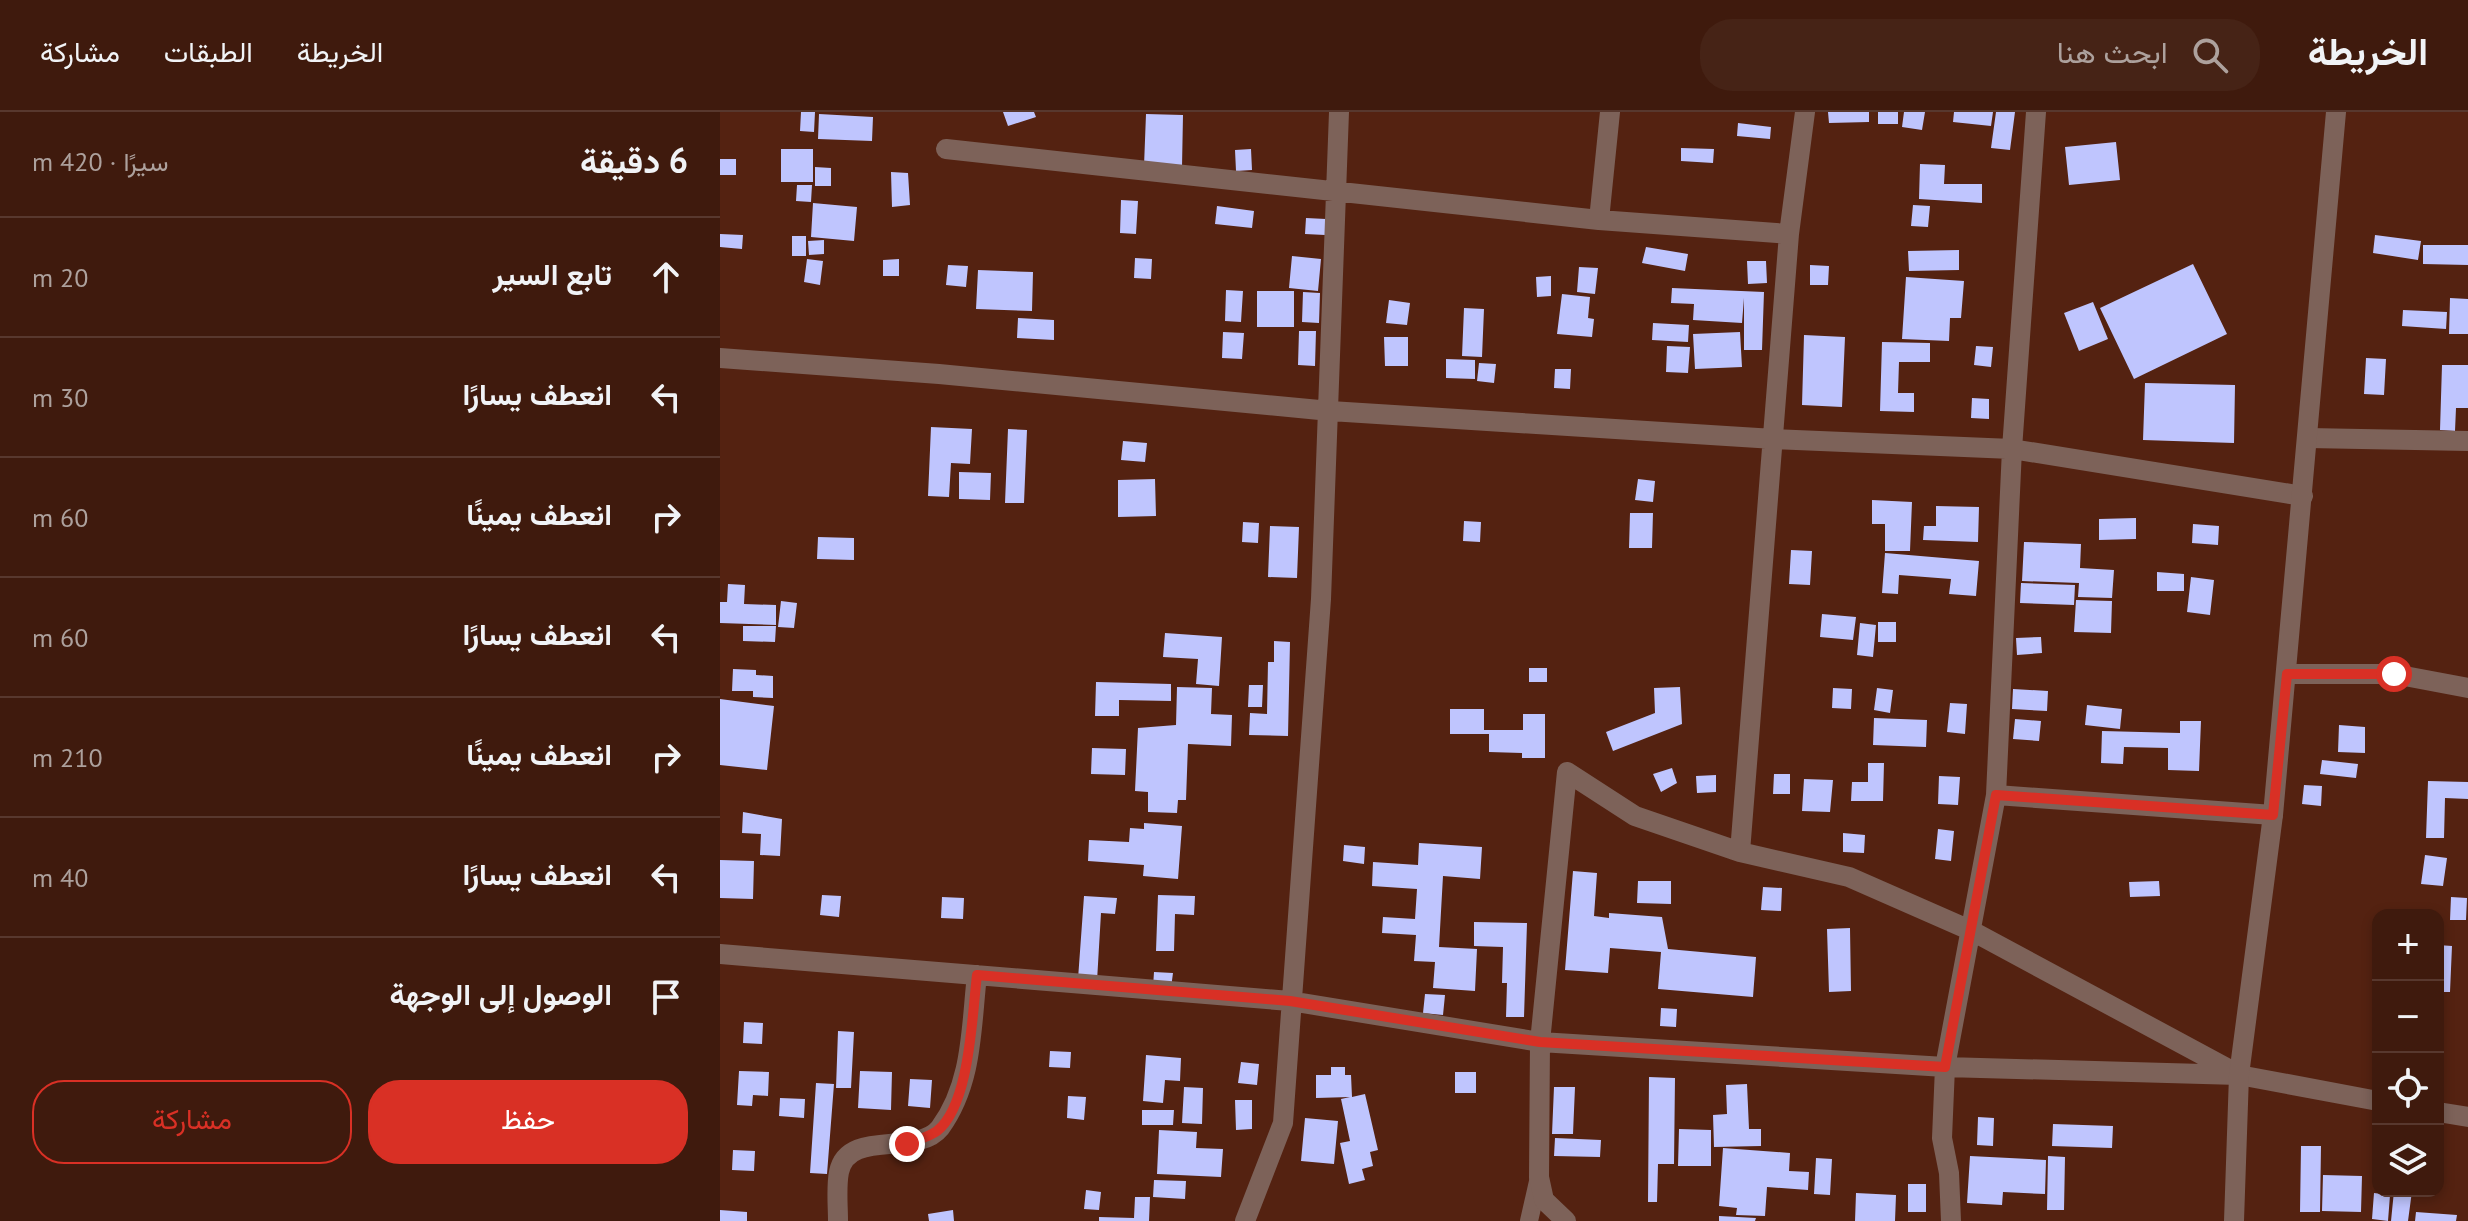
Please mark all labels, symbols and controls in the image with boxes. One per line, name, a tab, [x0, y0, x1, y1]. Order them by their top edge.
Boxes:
search box	[1700, 19, 2260, 91]
text: الخريطة	[2308, 26, 2428, 75]
text: ابحث هنا	[2057, 32, 2168, 71]
text: مشاركة	[40, 33, 120, 70]
text: الطبقات	[164, 33, 253, 70]
text: الخريطة	[297, 33, 383, 70]
icon: search	[2188, 33, 2232, 77]
text: 6 دقيقة	[580, 138, 688, 182]
text: سيرًا · 420 m	[32, 145, 169, 178]
text: تابع السير	[493, 254, 612, 293]
icon: ahead	[644, 255, 688, 299]
text: 20 m	[32, 261, 88, 294]
text: انعطف يسارًا	[462, 374, 612, 413]
icon: left	[644, 375, 688, 419]
text: 30 m	[32, 381, 88, 414]
text: انعطف يمينًا	[466, 494, 612, 533]
icon: right	[644, 495, 688, 539]
text: 60 m	[32, 501, 88, 534]
text: انعطف يسارًا	[462, 614, 612, 653]
icon: left	[644, 615, 688, 659]
text: 60 m	[32, 621, 88, 654]
route start	[2376, 656, 2412, 692]
text: انعطف يمينًا	[466, 734, 612, 773]
icon: right	[644, 735, 688, 779]
text: 210 m	[32, 741, 103, 774]
text: انعطف يسارًا	[462, 854, 612, 893]
icon: left	[644, 855, 688, 899]
text: 40 m	[32, 861, 88, 894]
map controls	[2372, 909, 2444, 1197]
button: +	[2372, 909, 2444, 981]
text: الوصول إلى الوجهة	[389, 974, 612, 1013]
icon: arrive	[644, 975, 688, 1019]
button: −	[2372, 981, 2444, 1053]
button: locate	[2372, 1053, 2444, 1125]
button: مشاركة	[32, 1080, 352, 1164]
button: حفظ	[368, 1080, 688, 1164]
button: layers	[2372, 1125, 2444, 1197]
route end	[889, 1126, 925, 1162]

